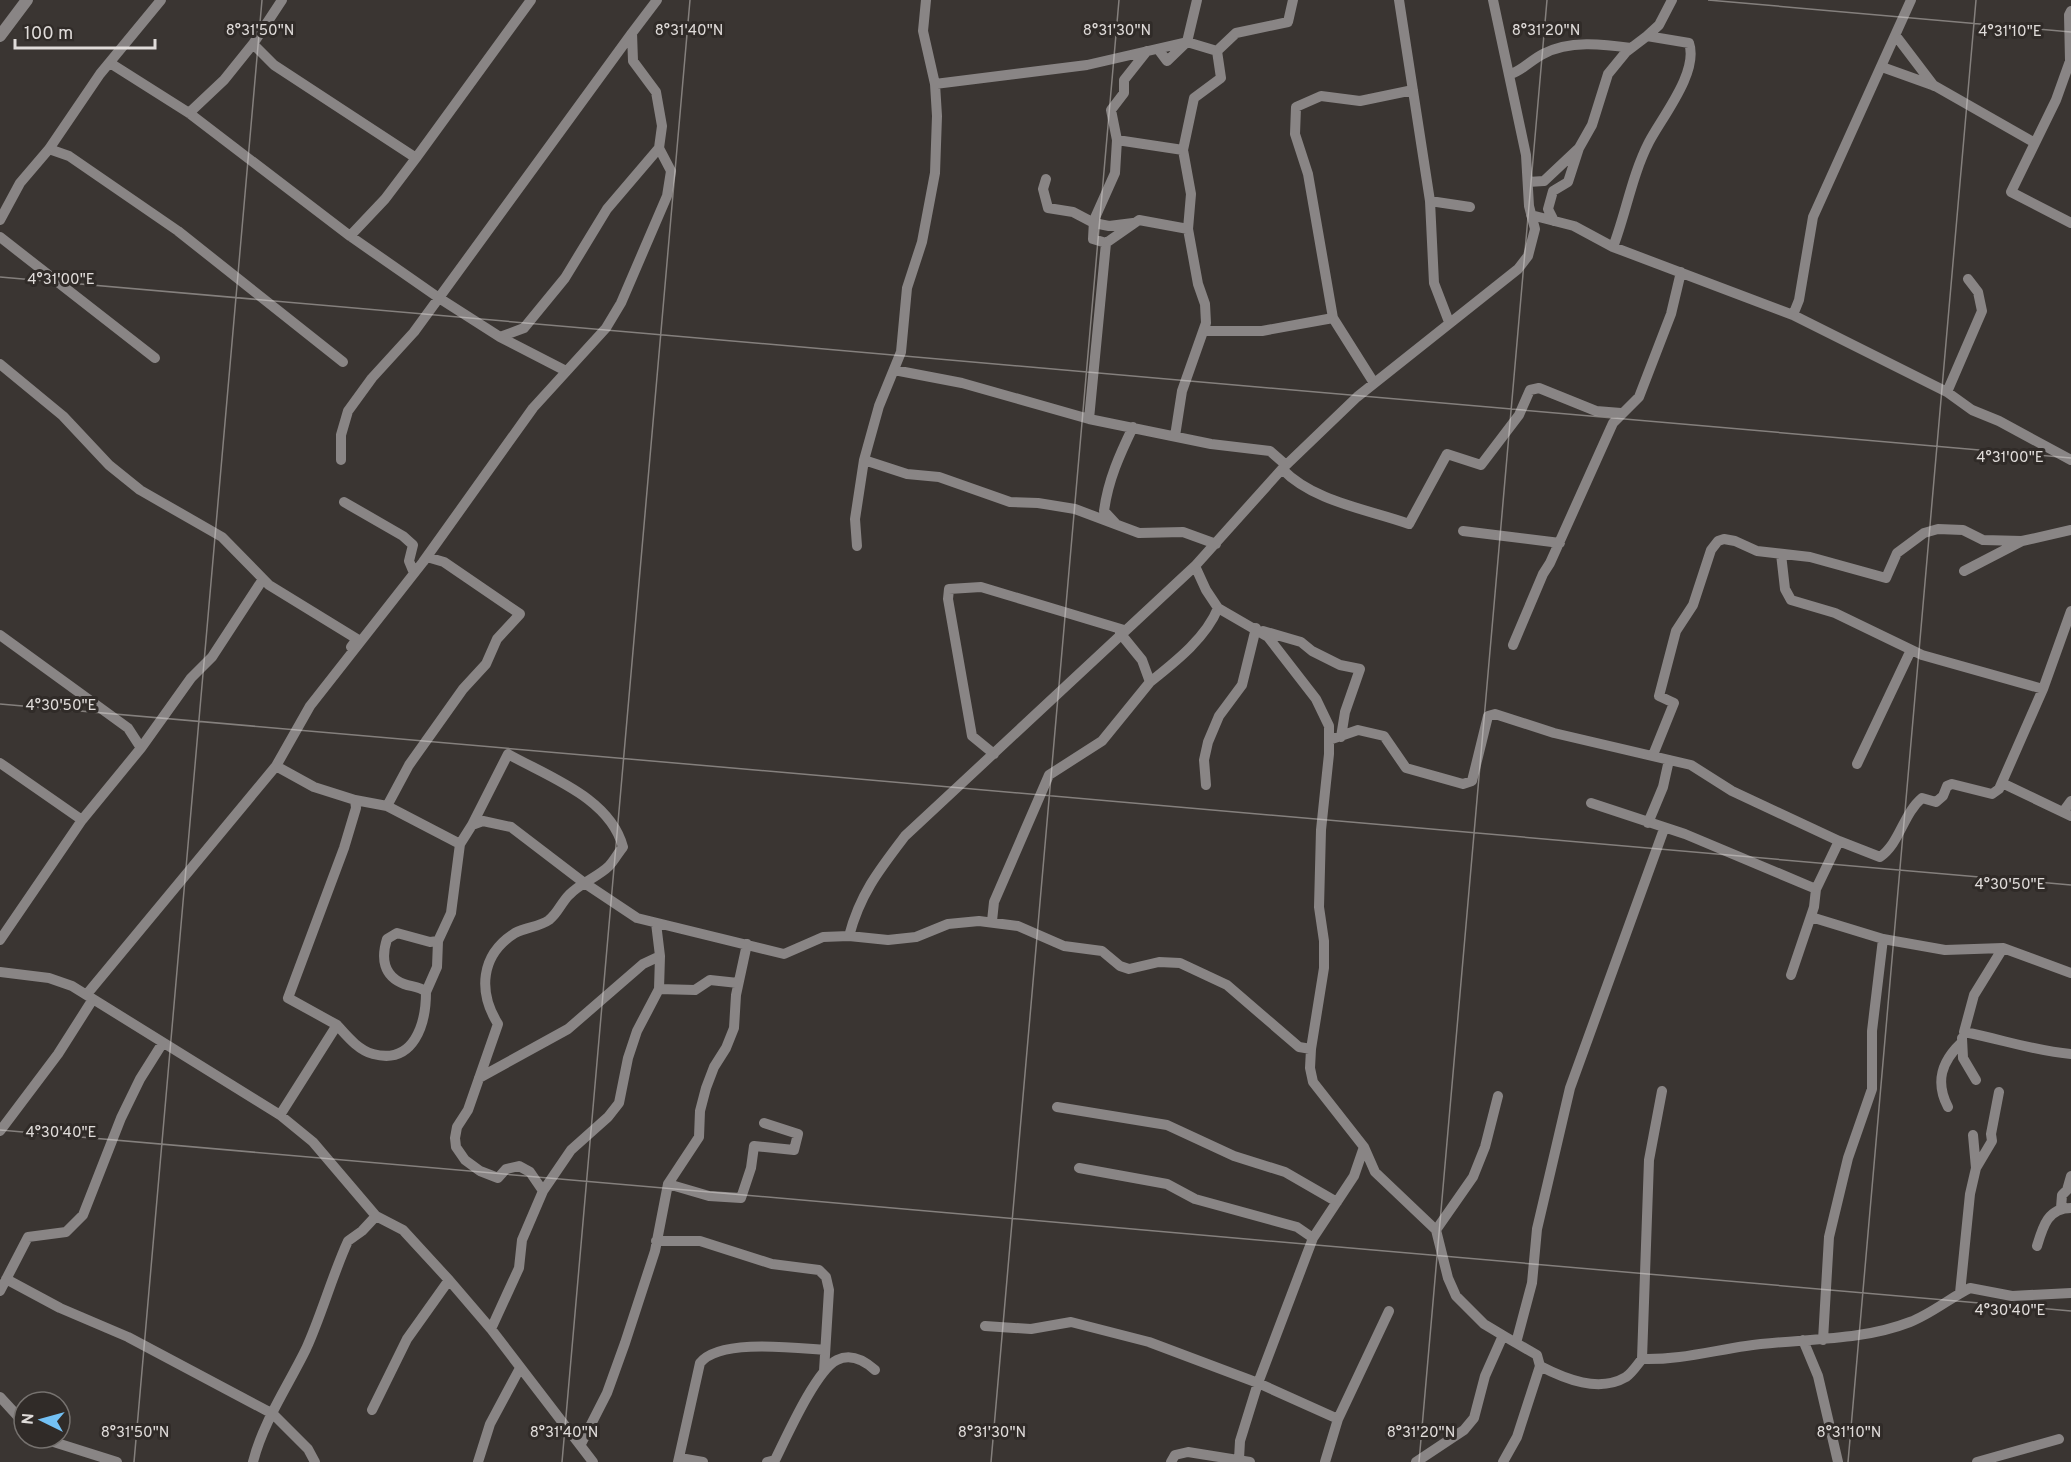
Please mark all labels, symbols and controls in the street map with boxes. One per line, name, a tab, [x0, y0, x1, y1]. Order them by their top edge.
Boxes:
scale bar	[15, 12, 154, 50]
text: 8°31'50"N	[226, 22, 294, 41]
text: 8°31'40"N	[655, 22, 723, 41]
text: 8°31'30"N	[1083, 22, 1151, 41]
text: 8°31'20"N	[1512, 22, 1580, 41]
text: 100 m	[24, 23, 73, 46]
text: 4°31'10"E	[1978, 23, 2042, 42]
text: 4°31'00"E	[27, 271, 95, 290]
text: 4°31'00"E	[1976, 449, 2044, 468]
text: 4°30'50"E	[25, 697, 97, 716]
text: 4°30'50"E	[1974, 876, 2046, 895]
text: 4°30'40"E	[25, 1124, 97, 1143]
text: 4°30'40"E	[1974, 1302, 2046, 1321]
north arrow	[12, 1390, 72, 1450]
text: N	[19, 1412, 40, 1425]
text: 8°31'50"N	[101, 1424, 169, 1443]
text: 8°31'40"N	[530, 1424, 598, 1443]
text: 8°31'30"N	[958, 1424, 1026, 1443]
text: 8°31'20"N	[1387, 1424, 1455, 1443]
text: 8°31'10"N	[1817, 1424, 1882, 1443]

